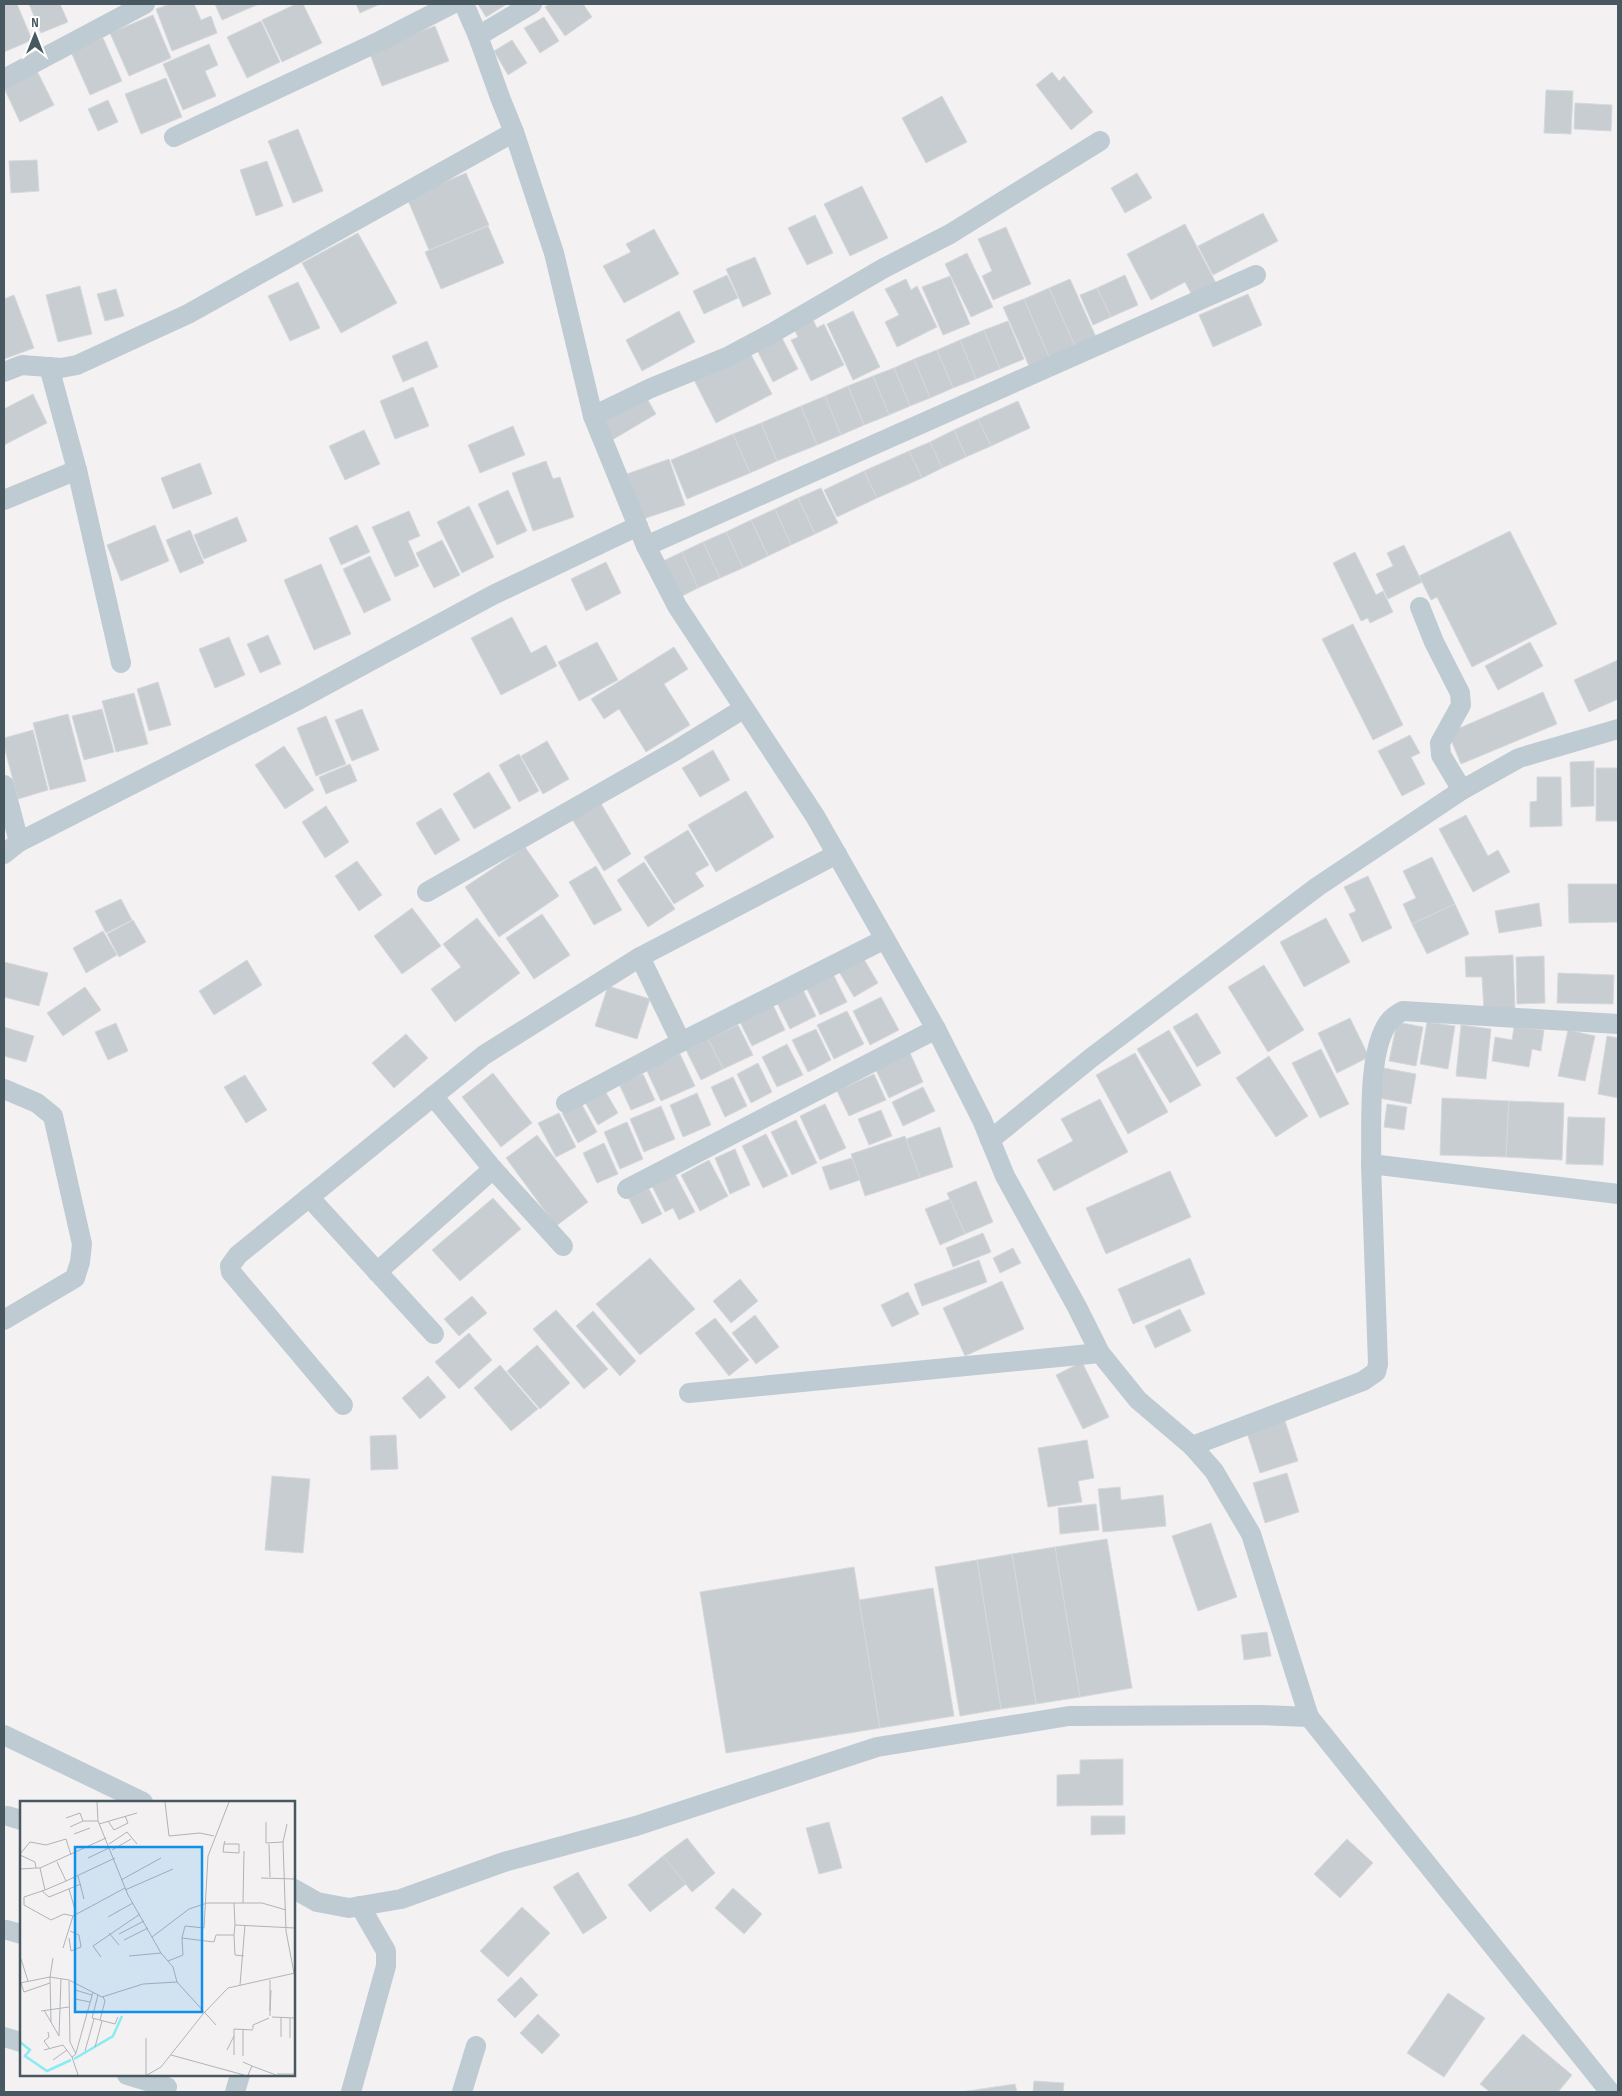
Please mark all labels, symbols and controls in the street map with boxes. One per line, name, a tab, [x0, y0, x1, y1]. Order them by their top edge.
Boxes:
north arrow	[10, 10, 60, 60]
text: N	[31, 14, 39, 31]
inset map	[20, 1801, 295, 2076]

